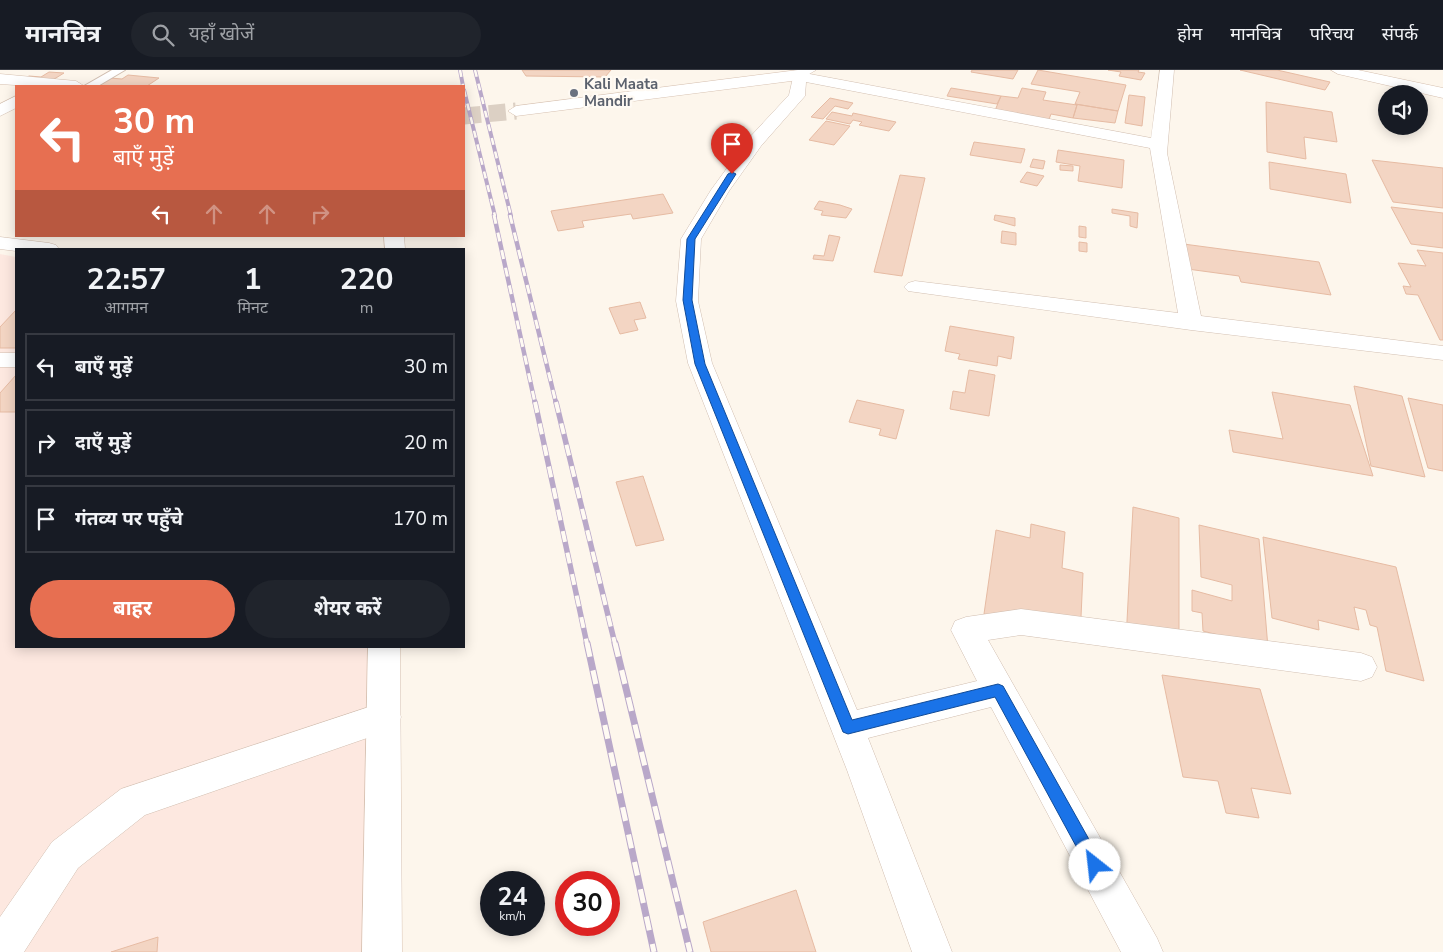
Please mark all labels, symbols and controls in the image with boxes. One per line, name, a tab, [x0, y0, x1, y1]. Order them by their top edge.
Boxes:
search box	[131, 12, 481, 57]
text: मानचित्र	[25, 18, 101, 50]
icon: search	[149, 21, 177, 49]
text: यहाँ खोजें	[189, 21, 254, 47]
text: होम	[1177, 22, 1202, 46]
text: मानचित्र	[1230, 22, 1282, 46]
text: परिचय	[1310, 22, 1354, 46]
text: संपर्क	[1382, 22, 1418, 46]
place label: Kali Maata Mandir	[584, 74, 658, 111]
map controls	[1378, 85, 1428, 135]
button: sound	[1378, 85, 1428, 135]
marker: Kali Maata Mandir	[568, 87, 580, 99]
text: 30 m	[113, 98, 195, 145]
icon: left	[30, 105, 95, 170]
pin	[711, 123, 753, 174]
icon: arrive	[718, 130, 746, 158]
text: बाएँ मुड़ें	[113, 143, 174, 173]
icon: left	[147, 200, 175, 228]
icon: ahead	[200, 200, 228, 228]
icon: ahead	[253, 200, 281, 228]
icon: right	[306, 200, 334, 228]
text: 22:57	[86, 259, 166, 300]
text: 1	[244, 259, 262, 300]
text: 220	[340, 259, 394, 300]
text: आगमन	[104, 297, 148, 319]
text: मिनट	[237, 297, 268, 319]
text: m	[360, 297, 373, 319]
icon: left	[32, 353, 60, 381]
text: बाएँ मुड़ें	[75, 354, 132, 380]
text: 30 m	[404, 354, 448, 380]
icon: right	[32, 429, 60, 457]
text: दाएँ मुड़ें	[75, 430, 131, 456]
text: 20 m	[404, 430, 448, 456]
icon: arrive	[32, 505, 60, 533]
text: गंतव्य पर पहुँचे	[75, 506, 183, 532]
text: 170 m	[393, 506, 448, 532]
button: बाहर	[30, 580, 235, 638]
button: शेयर करें	[245, 580, 450, 638]
position arrow	[1068, 838, 1120, 890]
speed limit sign: 30	[555, 871, 620, 936]
text: 24	[497, 880, 528, 914]
text: km/h	[499, 908, 526, 924]

